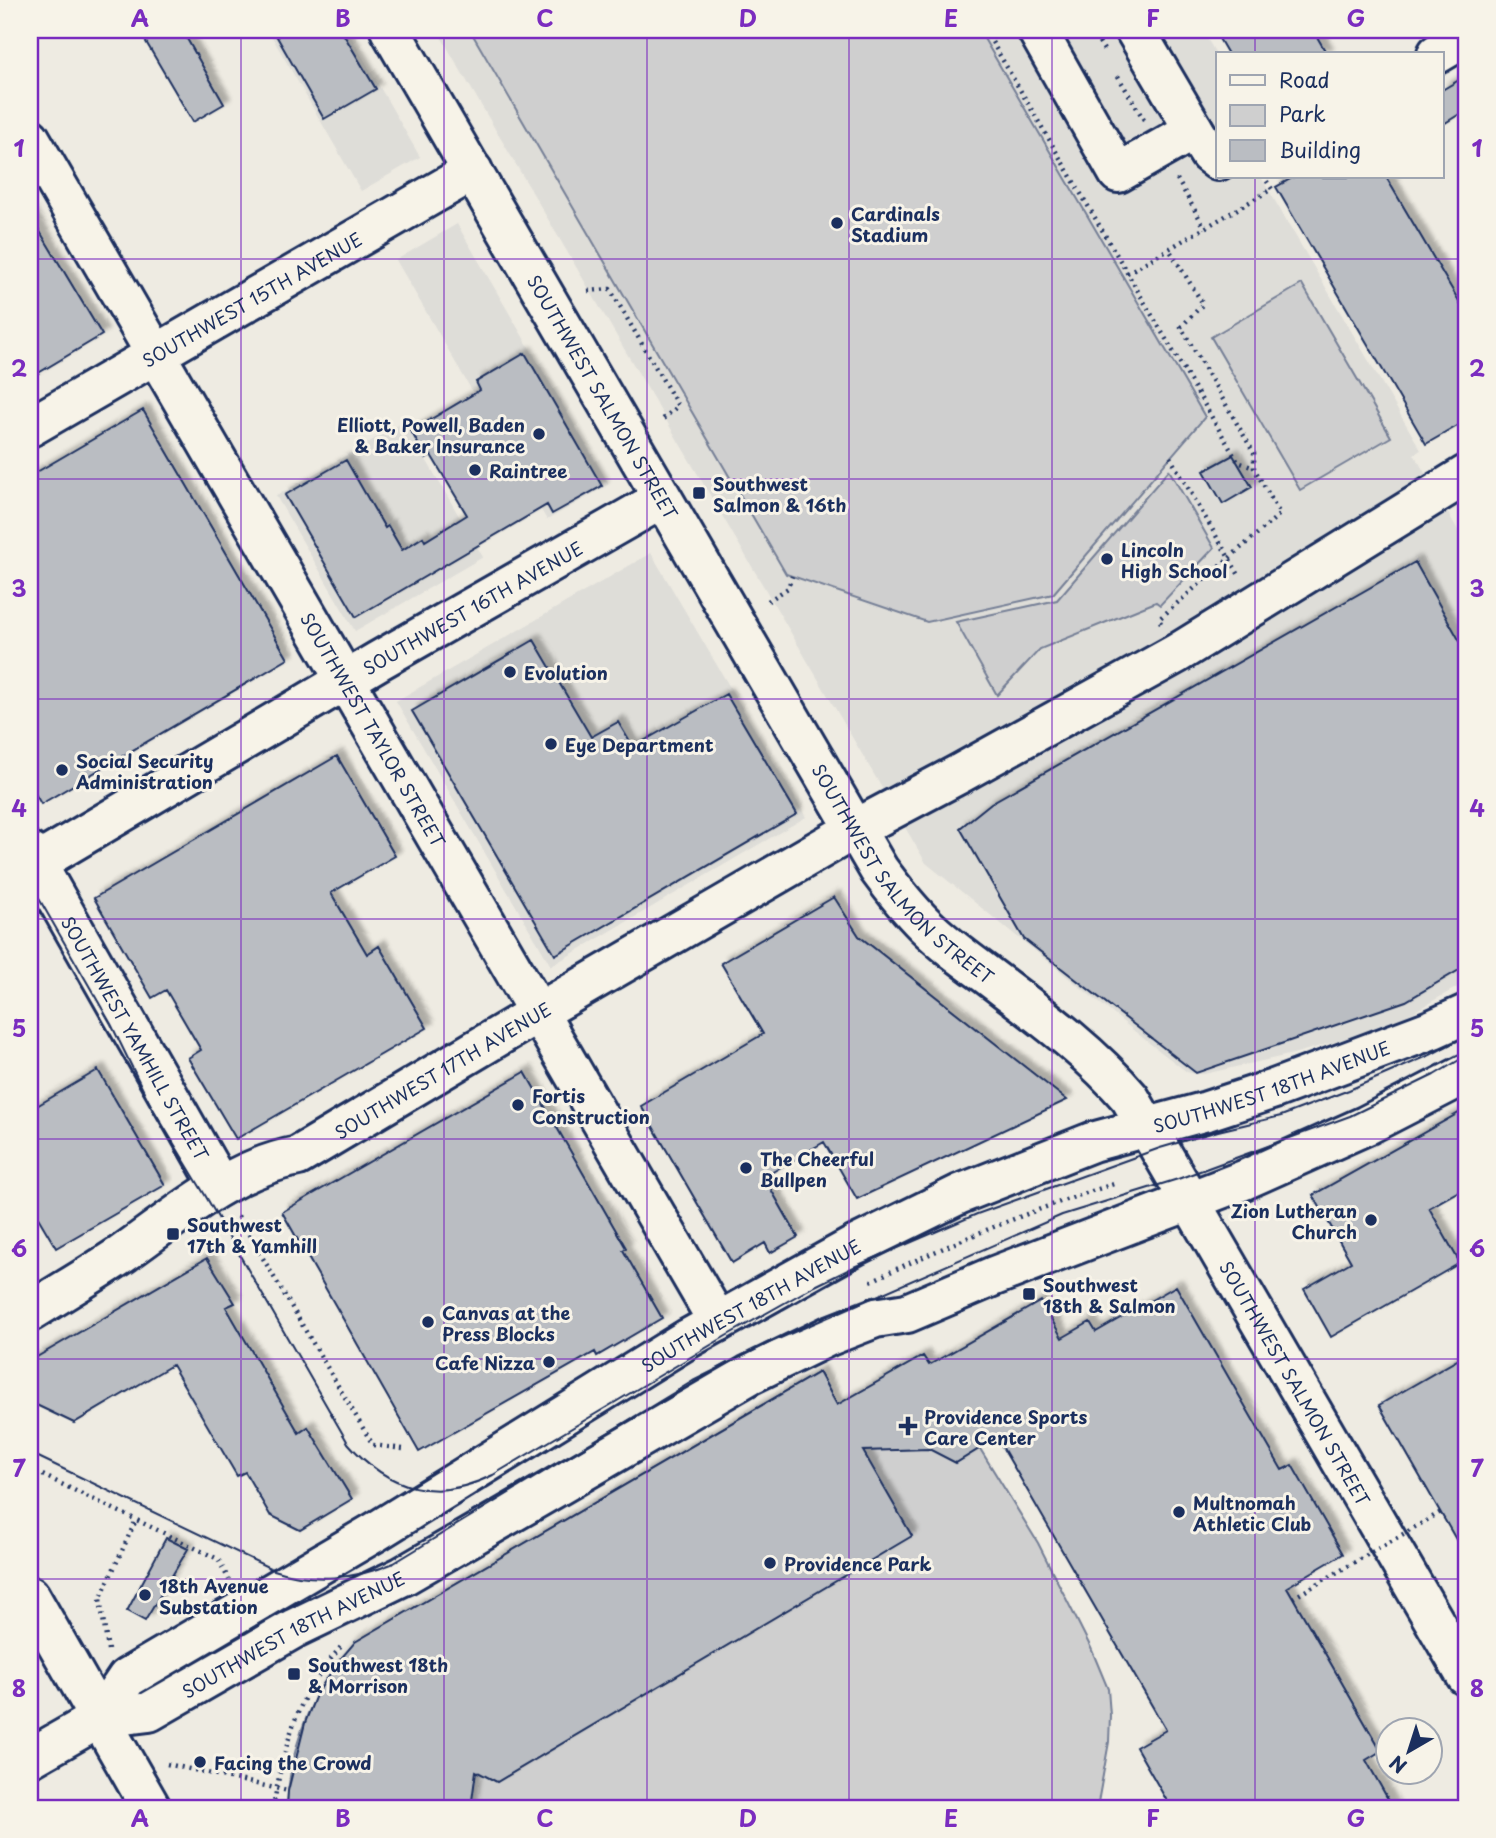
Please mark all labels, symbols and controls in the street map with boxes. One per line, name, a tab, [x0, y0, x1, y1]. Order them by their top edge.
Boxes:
text: A	[131, 0, 149, 35]
text: B	[335, 0, 351, 35]
text: C	[536, 0, 554, 35]
text: D	[739, 0, 757, 35]
text: E	[944, 0, 958, 35]
text: F	[1146, 0, 1160, 35]
text: G	[1347, 0, 1365, 35]
legend	[1216, 52, 1444, 178]
text: Road	[1279, 63, 1330, 95]
text: Park	[1279, 97, 1326, 129]
text: 1	[14, 130, 25, 165]
text: 1	[1472, 130, 1483, 165]
text: Building	[1279, 133, 1361, 165]
place label: Cardinals Stadium	[851, 200, 940, 248]
marker: Cardinals Stadium	[829, 215, 845, 231]
street label: SOUTHWEST 15TH AVENUE	[137, 225, 367, 373]
street label: SOUTHWEST SALMON STREET	[521, 269, 685, 524]
text: 2	[11, 350, 27, 385]
text: 2	[1469, 350, 1485, 385]
place label: Elliott, Powell, Baden & Baker Insurance	[337, 411, 525, 459]
marker: Elliott, Powell, Baden & Baker Insurance	[531, 426, 547, 442]
place label: Raintree	[489, 457, 567, 484]
marker: Raintree	[467, 462, 483, 478]
place label: Southwest Salmon & 16th	[713, 470, 847, 518]
marker: Southwest Salmon & 16th	[691, 485, 707, 501]
street label: SOUTHWEST 16TH AVENUE	[357, 534, 587, 681]
place label: Lincoln High School	[1121, 536, 1227, 584]
marker: Lincoln High School	[1099, 551, 1115, 567]
text: 3	[11, 570, 27, 605]
text: 3	[1469, 570, 1485, 605]
street label: SOUTHWEST TAYLOR STREET	[295, 607, 453, 853]
place label: Evolution	[524, 659, 608, 686]
marker: Evolution	[502, 664, 518, 680]
place label: Eye Department	[565, 731, 714, 758]
marker: Eye Department	[543, 736, 559, 752]
place label: Social Security Administration	[75, 747, 214, 795]
street label: SOUTHWEST SALMON STREET	[806, 758, 1000, 989]
marker: Social Security Administration	[54, 762, 70, 778]
text: 4	[11, 790, 27, 825]
text: 4	[1469, 790, 1485, 825]
street label: SOUTHWEST YAMHILL STREET	[56, 911, 216, 1166]
street label: SOUTHWEST 17TH AVENUE	[329, 995, 555, 1145]
text: 5	[12, 1010, 26, 1045]
text: 5	[1470, 1010, 1484, 1045]
street label: SOUTHWEST 18TH AVENUE	[1150, 1033, 1394, 1138]
place label: Fortis Construction	[532, 1082, 650, 1130]
marker: Fortis Construction	[510, 1097, 526, 1113]
place label: The Cheerful Bullpen	[760, 1145, 874, 1193]
marker: The Cheerful Bullpen	[738, 1160, 754, 1176]
place label: Zion Lutheran Church	[1231, 1197, 1357, 1245]
place label: Southwest 17th & Yamhill	[187, 1211, 317, 1259]
marker: Zion Lutheran Church	[1363, 1212, 1379, 1228]
marker: Southwest 17th & Yamhill	[165, 1226, 181, 1242]
text: 6	[11, 1230, 27, 1265]
text: 6	[1469, 1230, 1485, 1265]
street label: SOUTHWEST 18TH AVENUE	[636, 1232, 865, 1378]
street label: SOUTHWEST SALMON STREET	[1214, 1256, 1377, 1510]
place label: Southwest 18th & Salmon	[1043, 1271, 1176, 1319]
marker: Southwest 18th & Salmon	[1021, 1286, 1037, 1302]
place label: Canvas at the Press Blocks	[442, 1299, 571, 1347]
marker: Canvas at the Press Blocks	[420, 1314, 436, 1330]
place label: Cafe Nizza	[435, 1349, 535, 1376]
marker: Cafe Nizza	[541, 1354, 557, 1370]
place label: Providence Sports Care Center	[924, 1403, 1087, 1451]
marker: Providence Sports Care Center	[898, 1416, 918, 1436]
text: 7	[12, 1450, 26, 1485]
text: 7	[1470, 1450, 1484, 1485]
place label: Multnomah Athletic Club	[1192, 1489, 1311, 1537]
marker: Multnomah Athletic Club	[1171, 1504, 1187, 1520]
place label: Providence Park	[784, 1550, 931, 1577]
marker: Providence Park	[762, 1555, 778, 1571]
street label: SOUTHWEST 18TH AVENUE	[177, 1564, 409, 1704]
place label: 18th Avenue Substation	[159, 1572, 269, 1620]
marker: 18th Avenue Substation	[137, 1587, 153, 1603]
place label: Southwest 18th & Morrison	[308, 1651, 448, 1699]
marker: Southwest 18th & Morrison	[286, 1666, 302, 1682]
text: 8	[12, 1670, 26, 1705]
text: 8	[1470, 1670, 1484, 1705]
north arrow	[1374, 1716, 1444, 1786]
place label: Facing the Crowd	[214, 1749, 372, 1776]
text: N	[1383, 1749, 1412, 1781]
marker: Facing the Crowd	[192, 1754, 208, 1770]
text: A	[131, 1800, 149, 1835]
text: B	[335, 1800, 351, 1835]
text: C	[536, 1800, 554, 1835]
text: D	[739, 1800, 757, 1835]
text: E	[944, 1800, 958, 1835]
text: F	[1146, 1800, 1160, 1835]
text: G	[1347, 1800, 1365, 1835]

